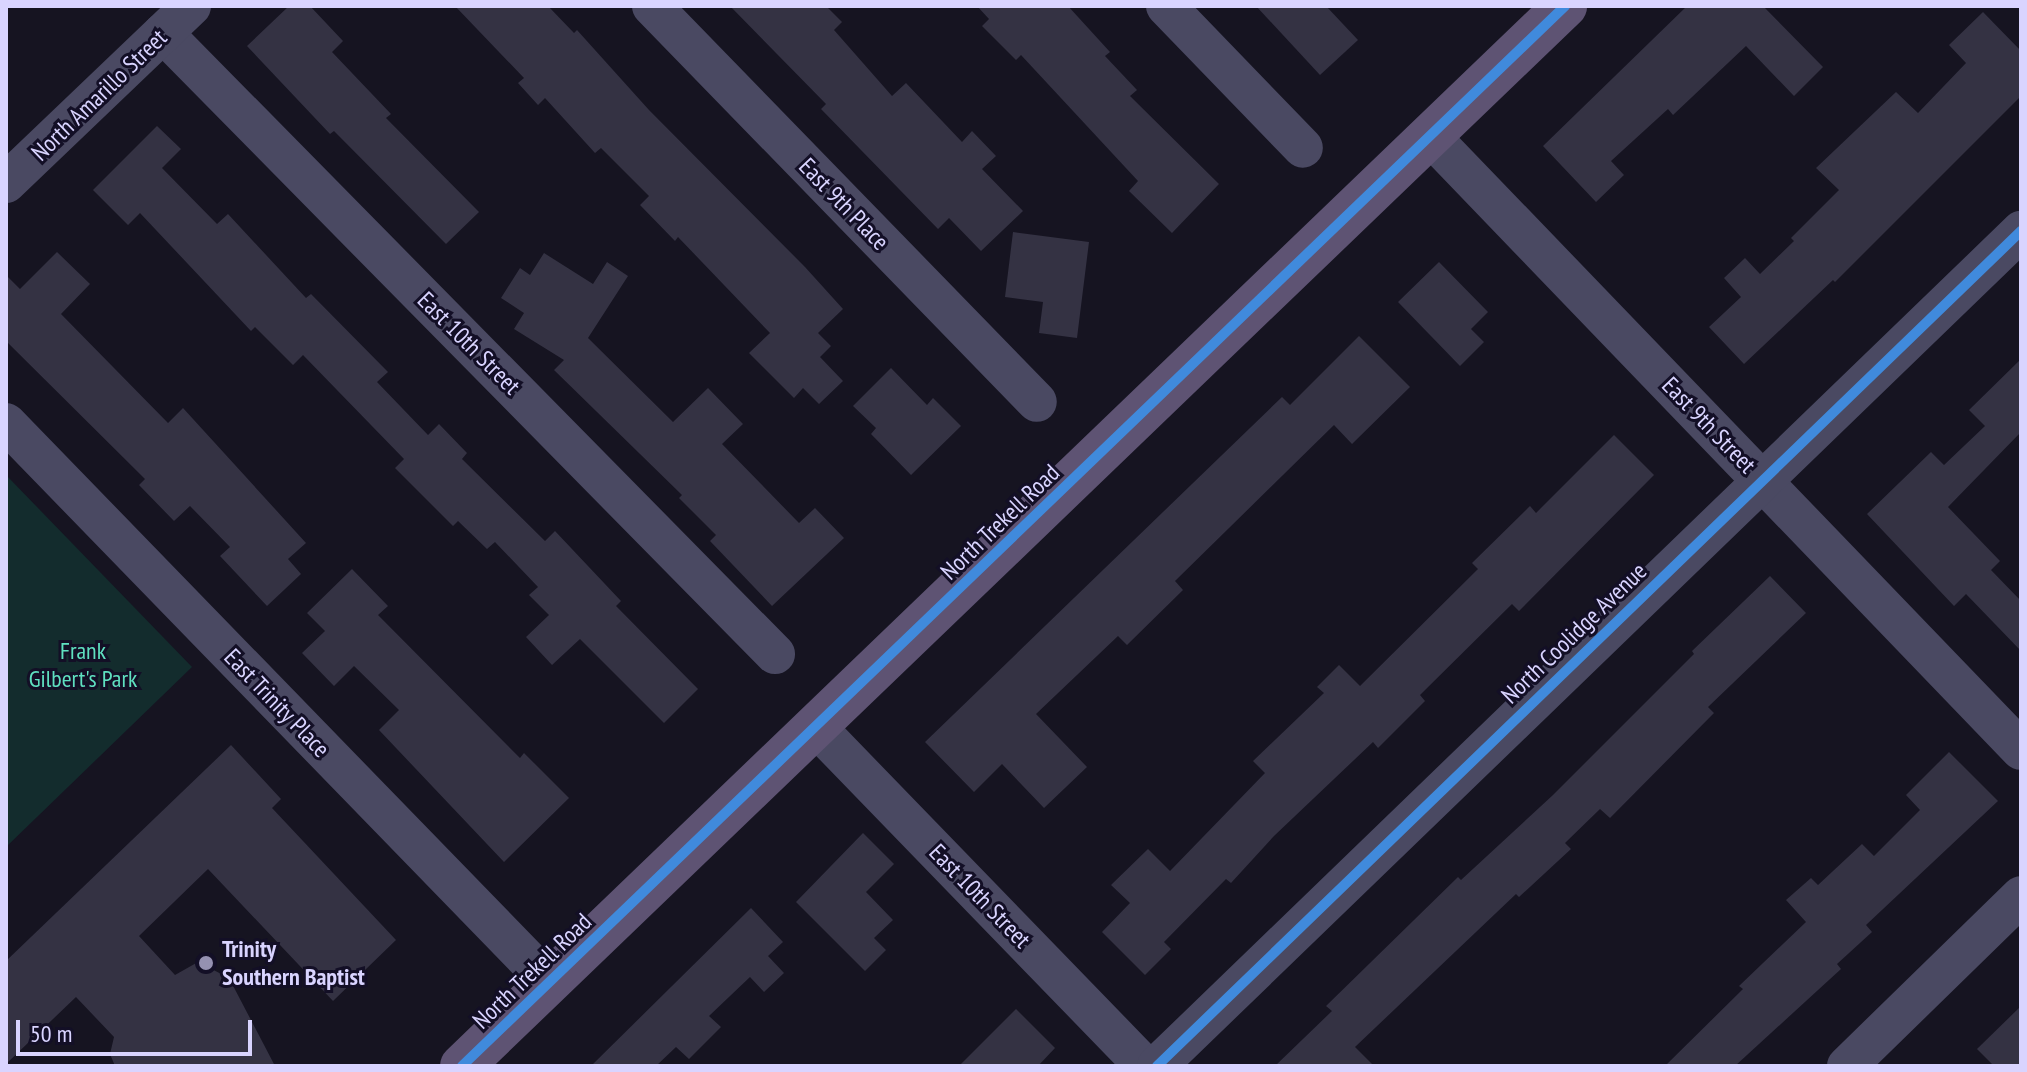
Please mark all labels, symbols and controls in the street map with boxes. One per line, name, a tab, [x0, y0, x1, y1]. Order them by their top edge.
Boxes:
street label: North Amarillo Street	[25, 23, 173, 167]
street label: East 9th Place	[793, 152, 895, 256]
street label: East 10th Street	[412, 286, 526, 400]
street label: East 9th Street	[1656, 371, 1762, 479]
street label: North Trekell Road	[935, 458, 1065, 586]
street label: North Coolidge Avenue	[1495, 556, 1653, 710]
park label: Frank Gilbert's Park	[29, 637, 137, 693]
street label: East Trinity Place	[218, 642, 336, 764]
street label: East 10th Street	[923, 838, 1037, 954]
street label: North Trekell Road	[467, 907, 597, 1035]
place label: Trinity Southern Baptist	[222, 935, 365, 991]
marker: Trinity Southern Baptist	[197, 954, 215, 972]
scale bar	[20, 1004, 256, 1054]
text: 50 m	[30, 1018, 72, 1049]

